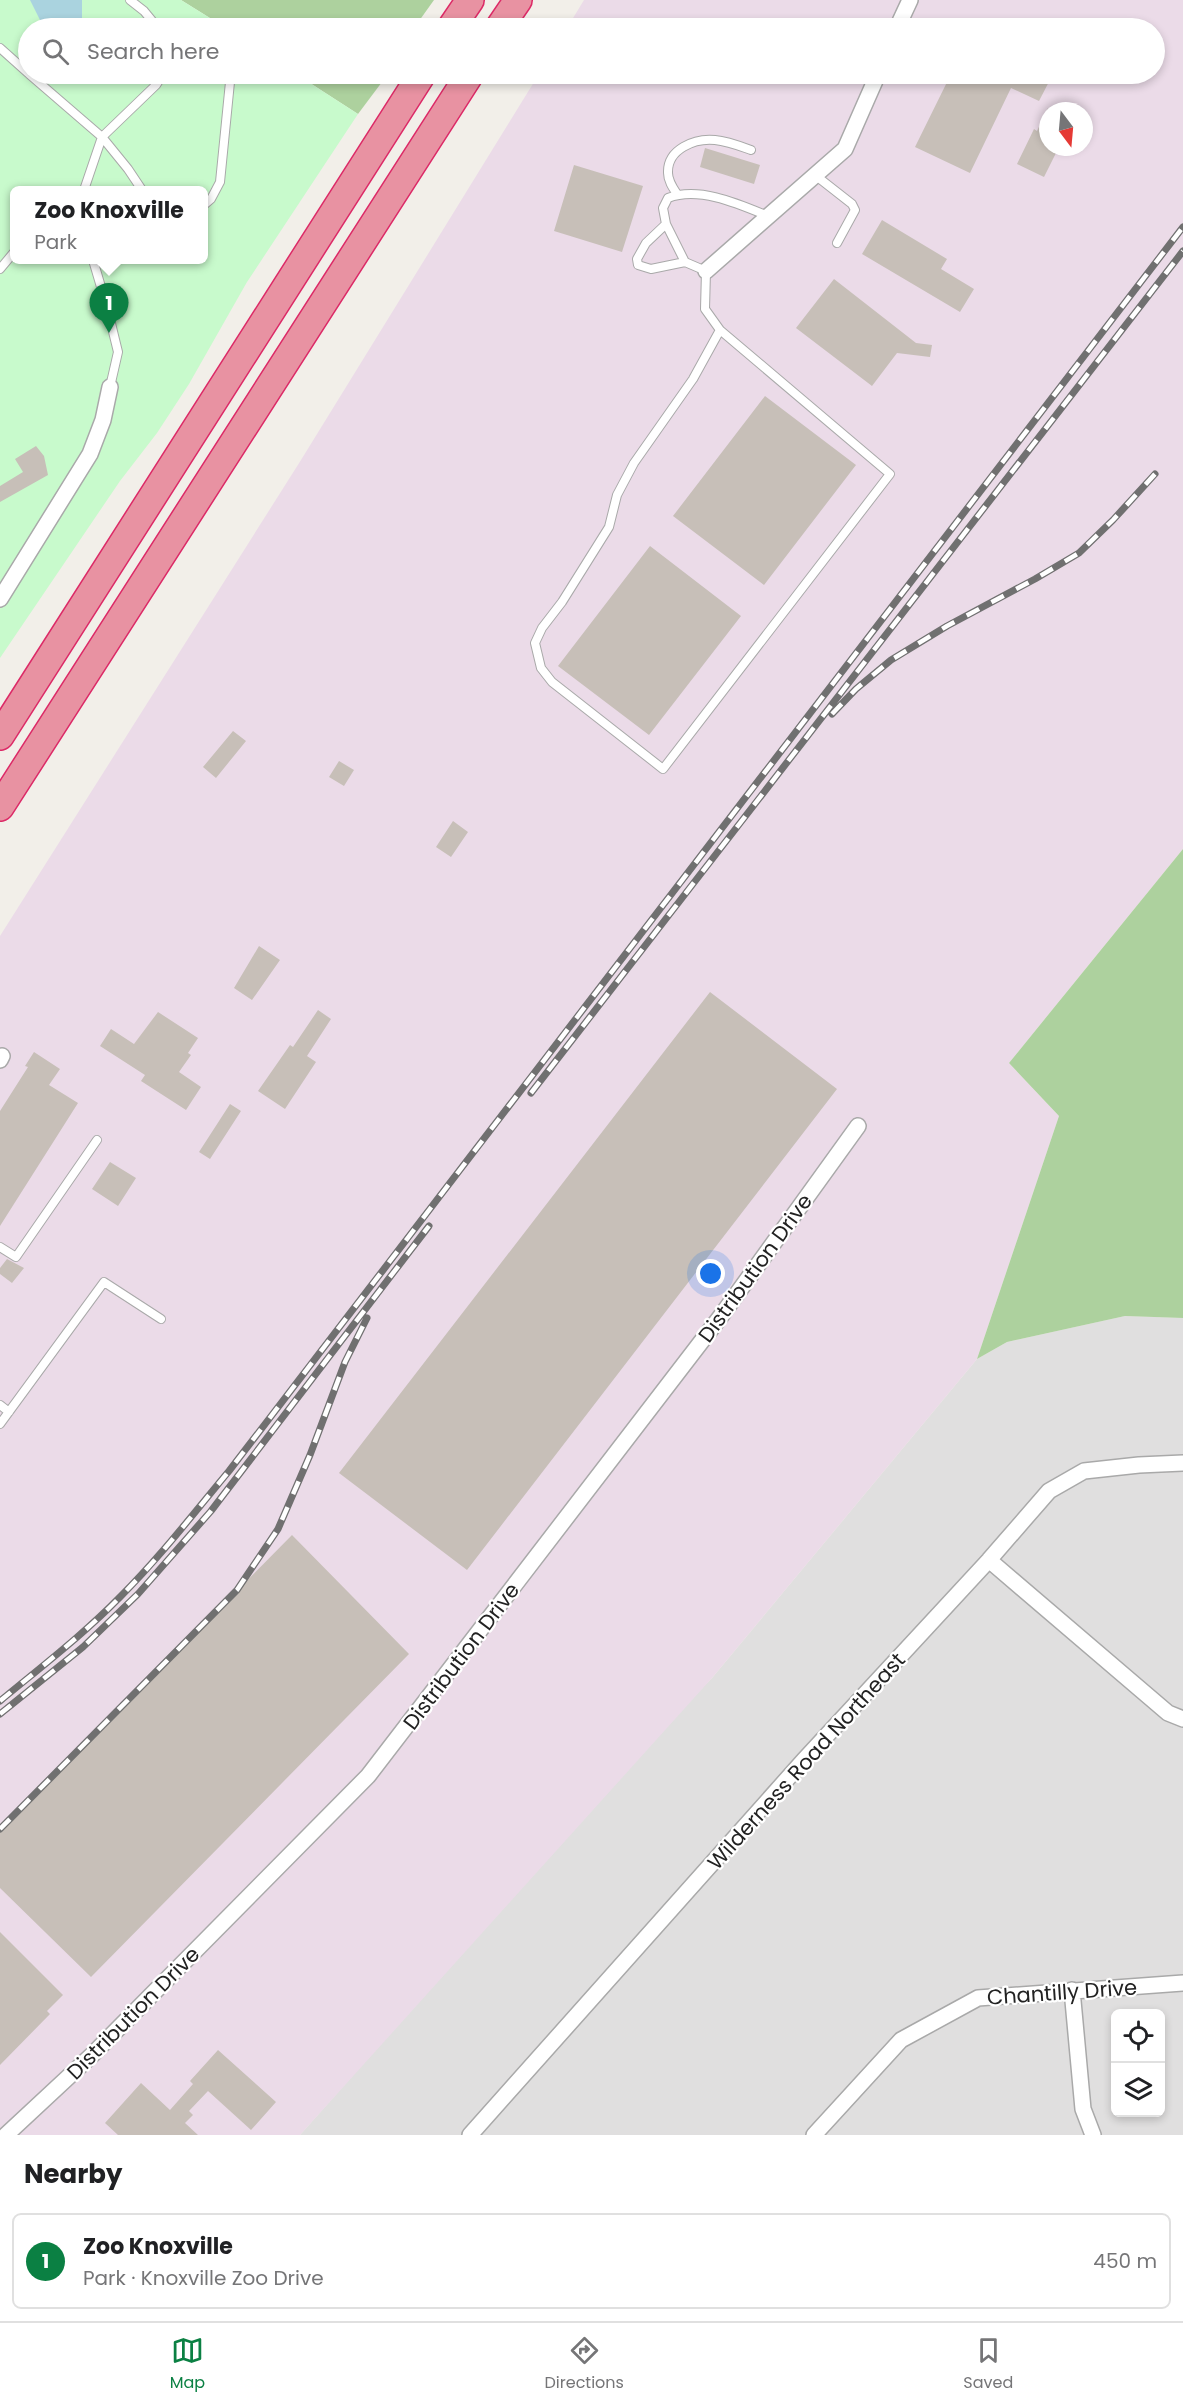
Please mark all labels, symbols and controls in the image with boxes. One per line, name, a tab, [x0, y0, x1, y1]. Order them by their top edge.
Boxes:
search box	[18, 18, 1165, 84]
icon: search	[39, 35, 72, 68]
text: Search here	[87, 36, 220, 67]
north arrow	[1039, 102, 1093, 156]
popup	[10, 186, 208, 264]
text: Zoo Knoxville	[34, 195, 184, 226]
text: Park	[34, 228, 77, 256]
pin: 1	[90, 284, 128, 333]
street label: Distribution Drive	[691, 1188, 819, 1348]
your location	[696, 1259, 725, 1288]
street label: Distribution Drive	[396, 1577, 526, 1735]
street label: Wilderness Road Northeast	[701, 1646, 911, 1876]
street label: Distribution Drive	[60, 1940, 206, 2086]
street label: Chantilly Drive	[986, 1972, 1138, 2012]
map controls	[1111, 2009, 1165, 2117]
button: locate	[1111, 2009, 1165, 2063]
button: layers	[1111, 2063, 1165, 2117]
text: Nearby	[24, 2156, 122, 2192]
text: Zoo Knoxville	[83, 2231, 233, 2262]
text: 1	[42, 2247, 49, 2275]
text: 450 m	[1093, 2247, 1157, 2275]
text: Park · Knoxville Zoo Drive	[83, 2264, 324, 2292]
tab: Map	[170, 2334, 205, 2395]
tab: Directions	[545, 2334, 624, 2395]
tab: Saved	[963, 2334, 1013, 2395]

